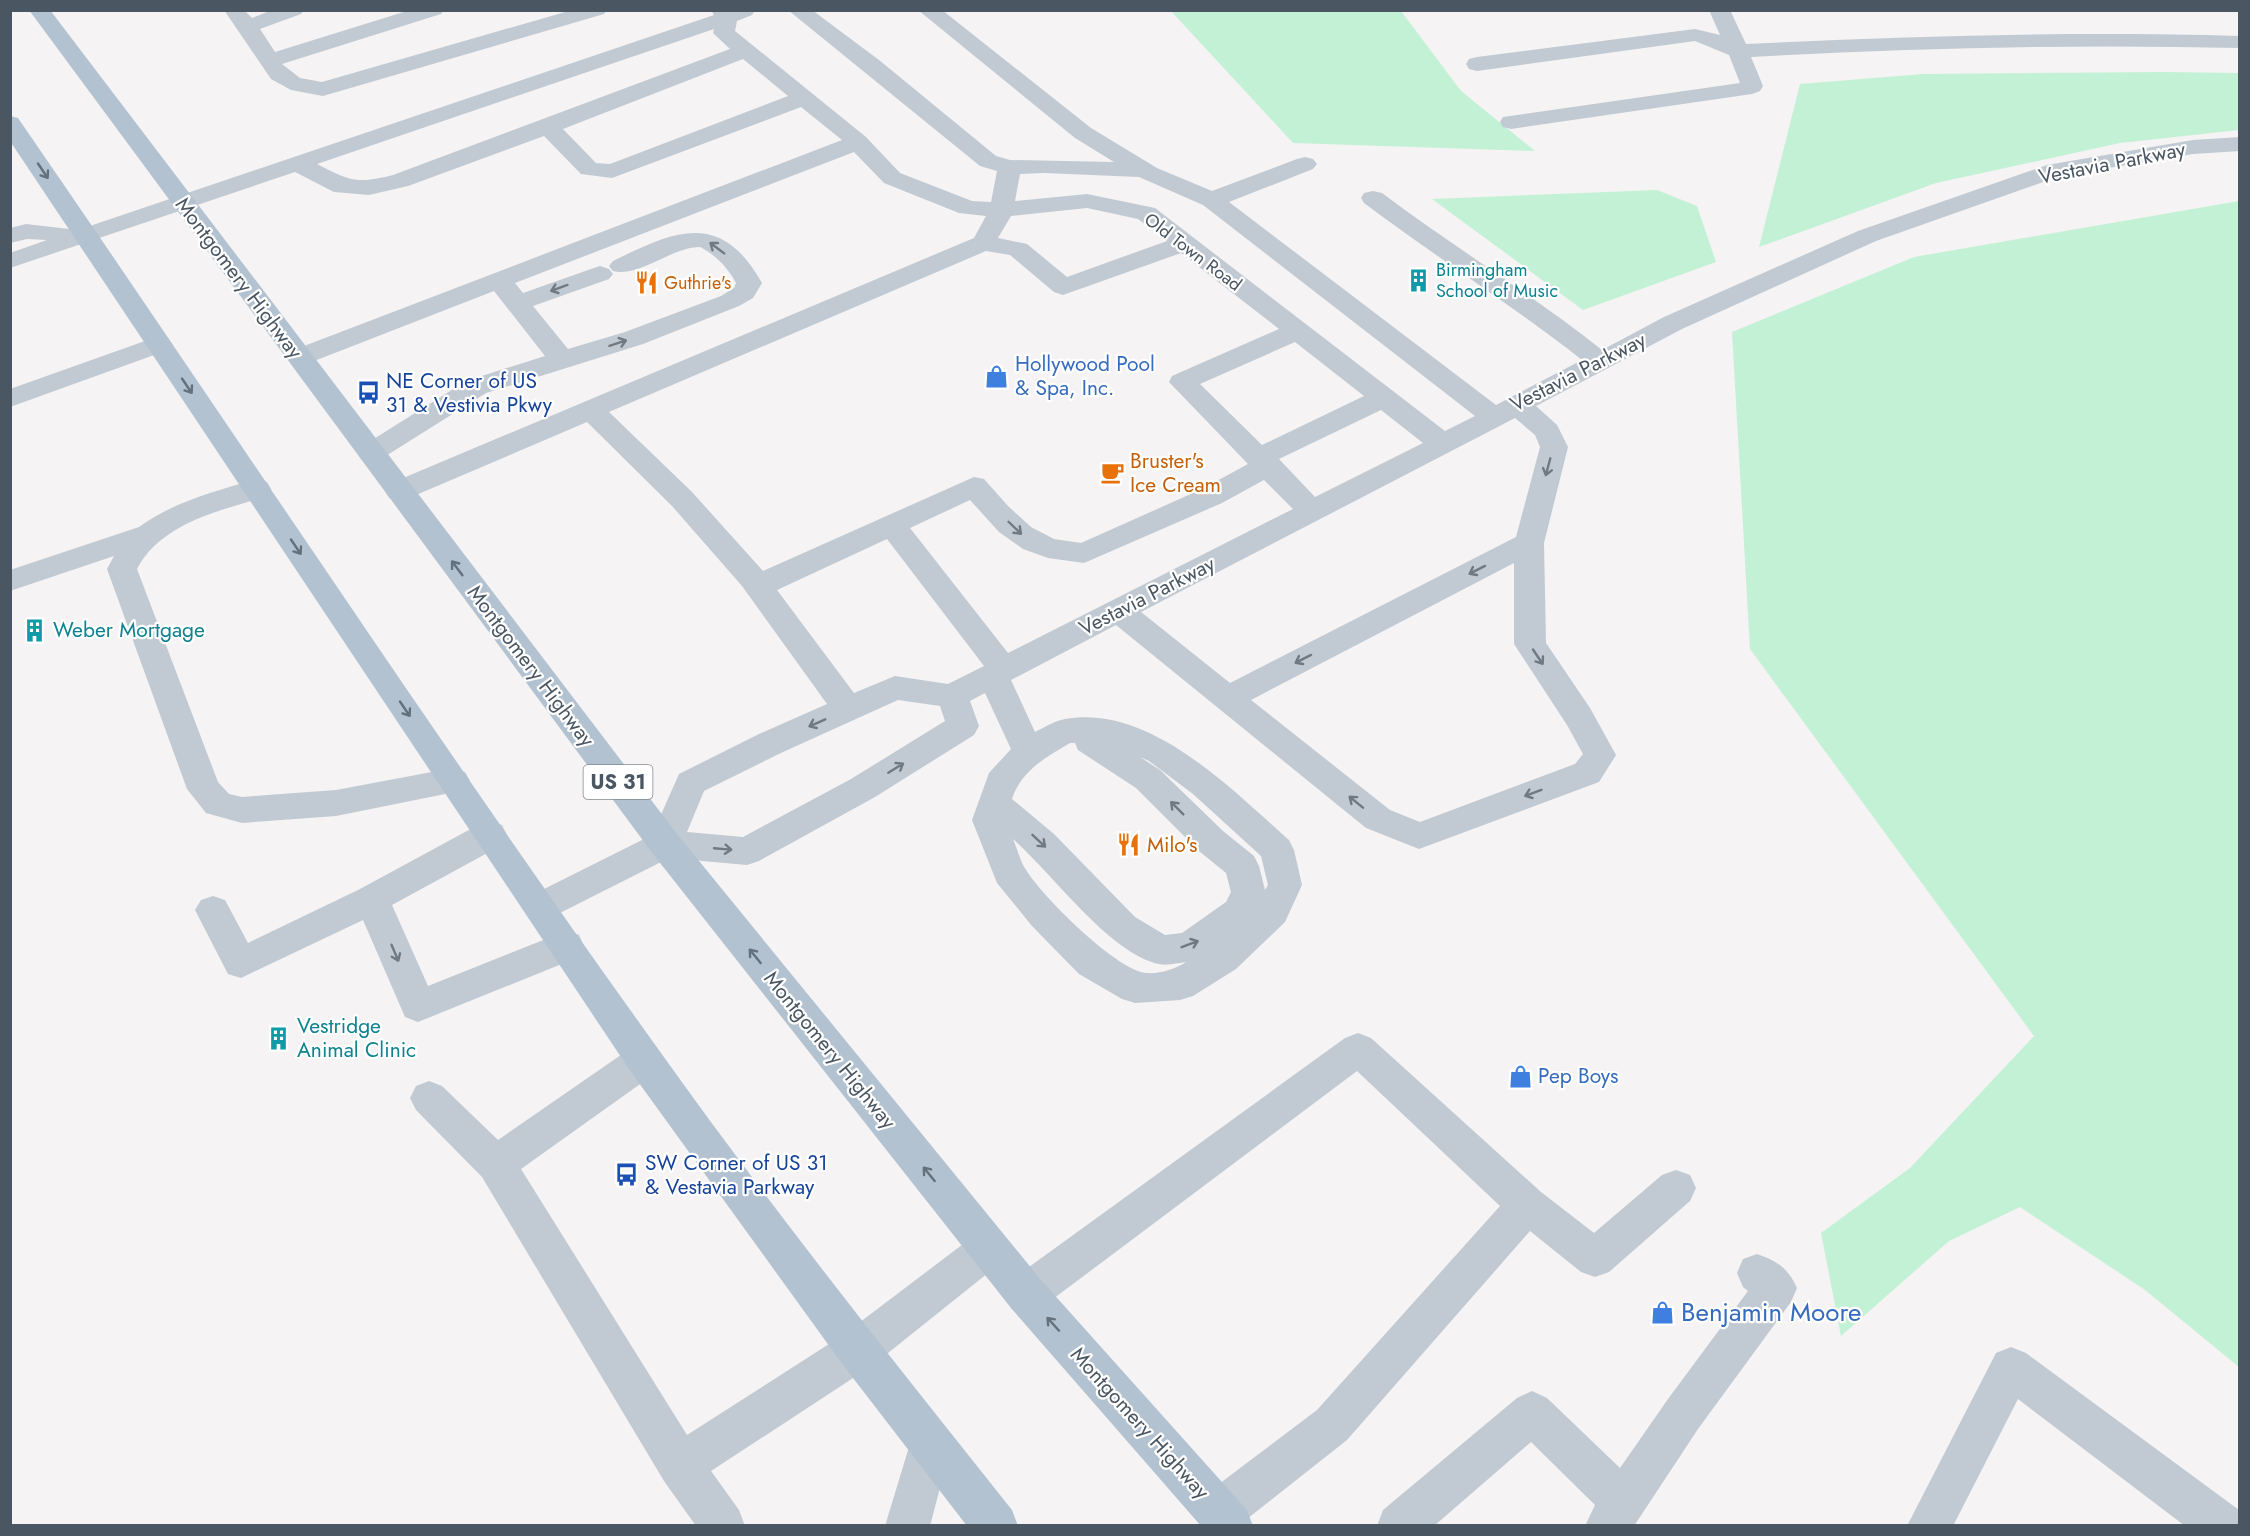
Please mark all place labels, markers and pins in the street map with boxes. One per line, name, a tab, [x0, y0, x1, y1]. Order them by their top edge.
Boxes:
place label: Birmingham School of Music	[1436, 257, 1558, 304]
building icon: Birmingham School of Music	[1405, 267, 1431, 293]
restaurant icon: Guthrie's	[633, 270, 659, 296]
place label: Guthrie's	[664, 270, 731, 296]
place label: Hollywood Pool & Spa, Inc.	[1015, 349, 1155, 403]
shop icon: Hollywood Pool & Spa, Inc.	[984, 363, 1010, 389]
place label: NE Corner of US 31 & Vestivia Pkwy	[386, 366, 553, 420]
bus stop icon: NE Corner of US 31 & Vestivia Pkwy	[355, 380, 381, 406]
place label: Bruster's Ice Cream	[1130, 446, 1221, 500]
cafe icon: Bruster's Ice Cream	[1099, 460, 1125, 486]
place label: Weber Mortgage	[53, 615, 205, 645]
building icon: Weber Mortgage	[22, 617, 48, 643]
place label: Milo's	[1147, 830, 1197, 860]
restaurant icon: Milo's	[1116, 832, 1142, 858]
place label: Vestridge Animal Clinic	[297, 1011, 416, 1065]
building icon: Vestridge Animal Clinic	[266, 1025, 292, 1051]
place label: Pep Boys	[1538, 1061, 1619, 1091]
shop icon: Pep Boys	[1507, 1063, 1533, 1089]
place label: SW Corner of US 31 & Vestavia Parkway	[645, 1148, 828, 1202]
bus stop icon: SW Corner of US 31 & Vestavia Parkway	[614, 1162, 640, 1188]
place label: Benjamin Moore	[1681, 1293, 1861, 1331]
shop icon: Benjamin Moore	[1650, 1299, 1676, 1325]

